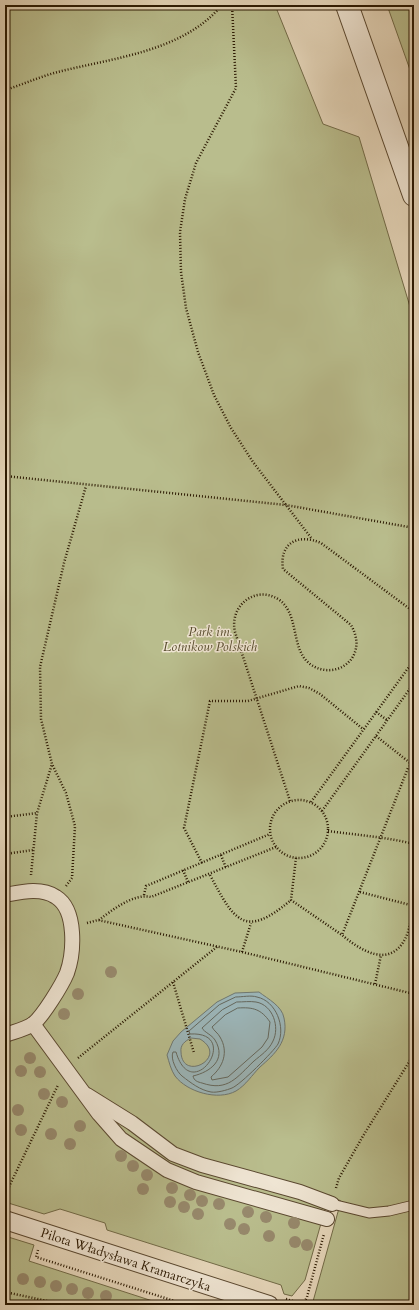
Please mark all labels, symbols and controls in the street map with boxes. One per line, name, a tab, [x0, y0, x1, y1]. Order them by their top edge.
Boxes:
park label: Park im. Lotnikow Polskich	[163, 623, 258, 656]
street label: Pilota Władysława Kramarczyka	[38, 1224, 213, 1296]

